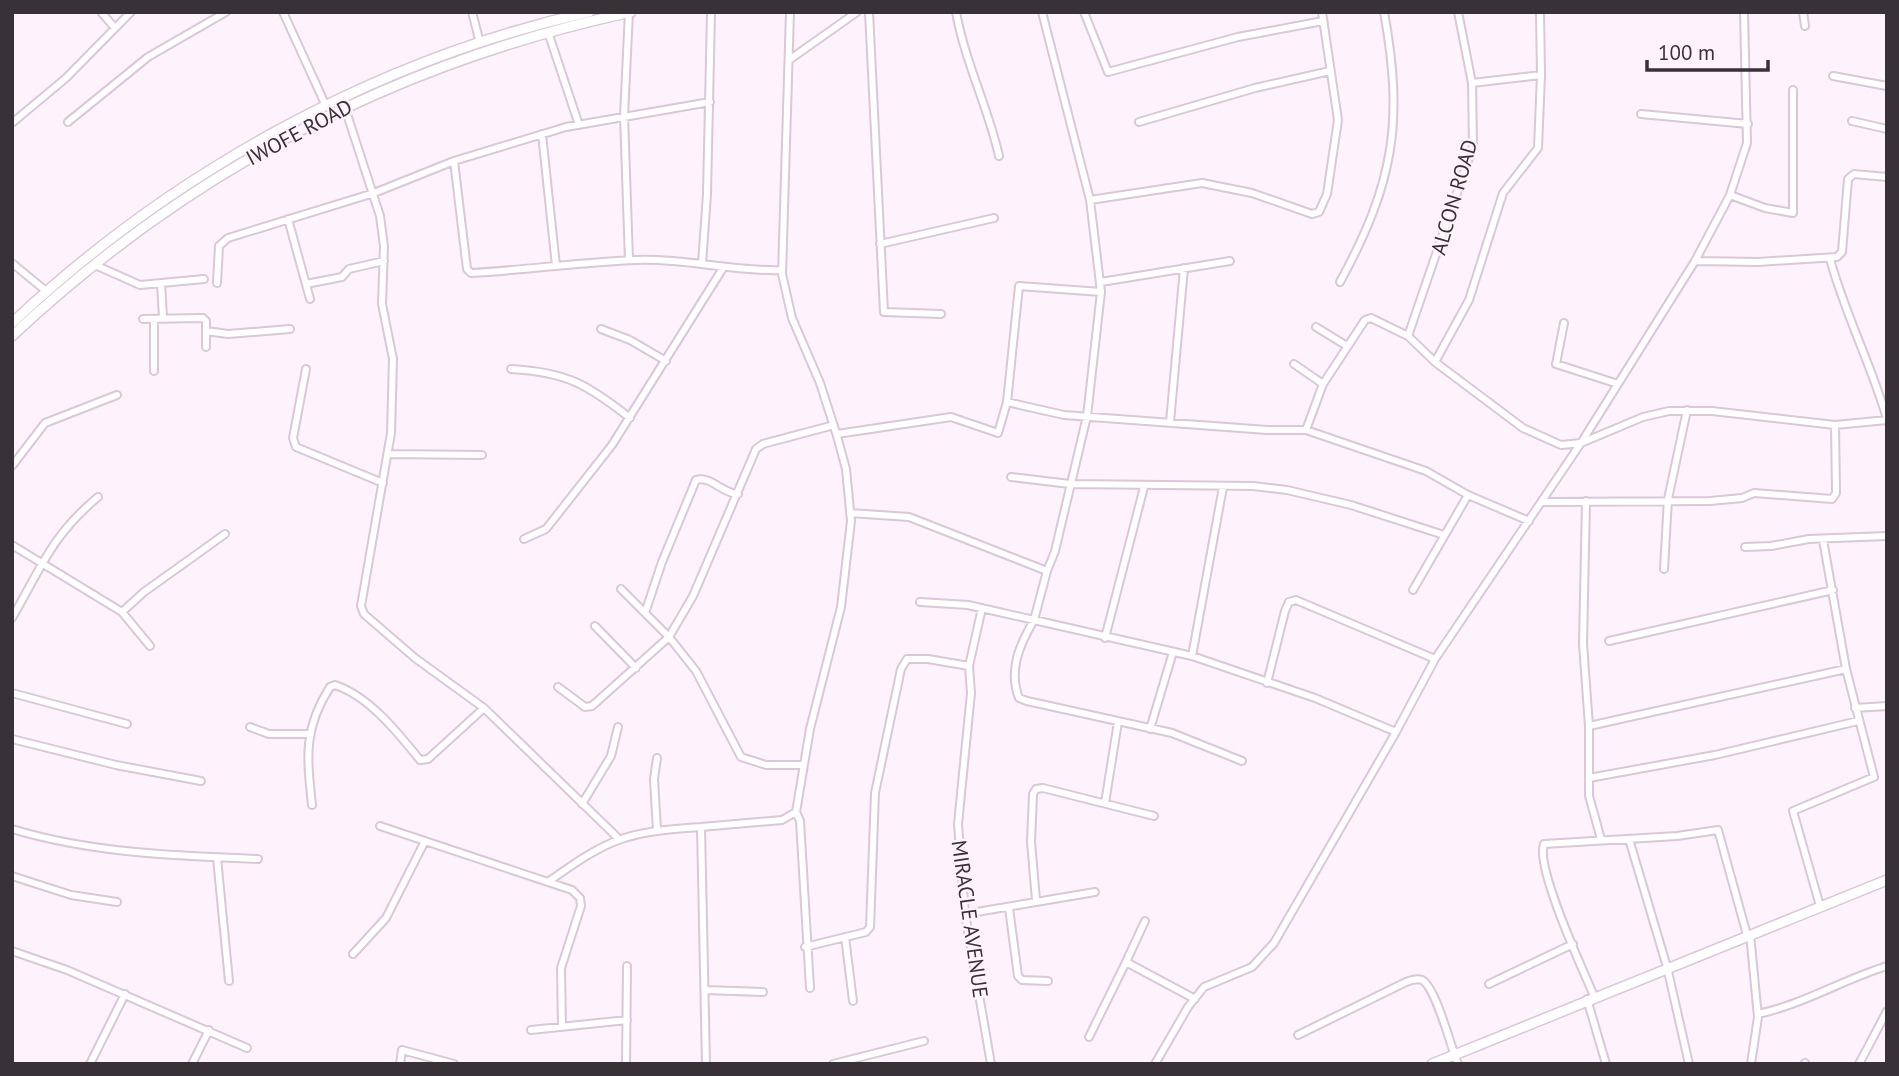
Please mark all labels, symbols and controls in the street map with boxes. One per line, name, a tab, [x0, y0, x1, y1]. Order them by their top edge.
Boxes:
scale bar	[1647, 28, 1768, 72]
text: 100 m	[1658, 39, 1715, 66]
street label: IWOFE ROAD	[241, 93, 357, 171]
street label: ALCON ROAD	[1425, 136, 1483, 258]
street label: MIRACLE AVENUE	[946, 838, 994, 1000]

